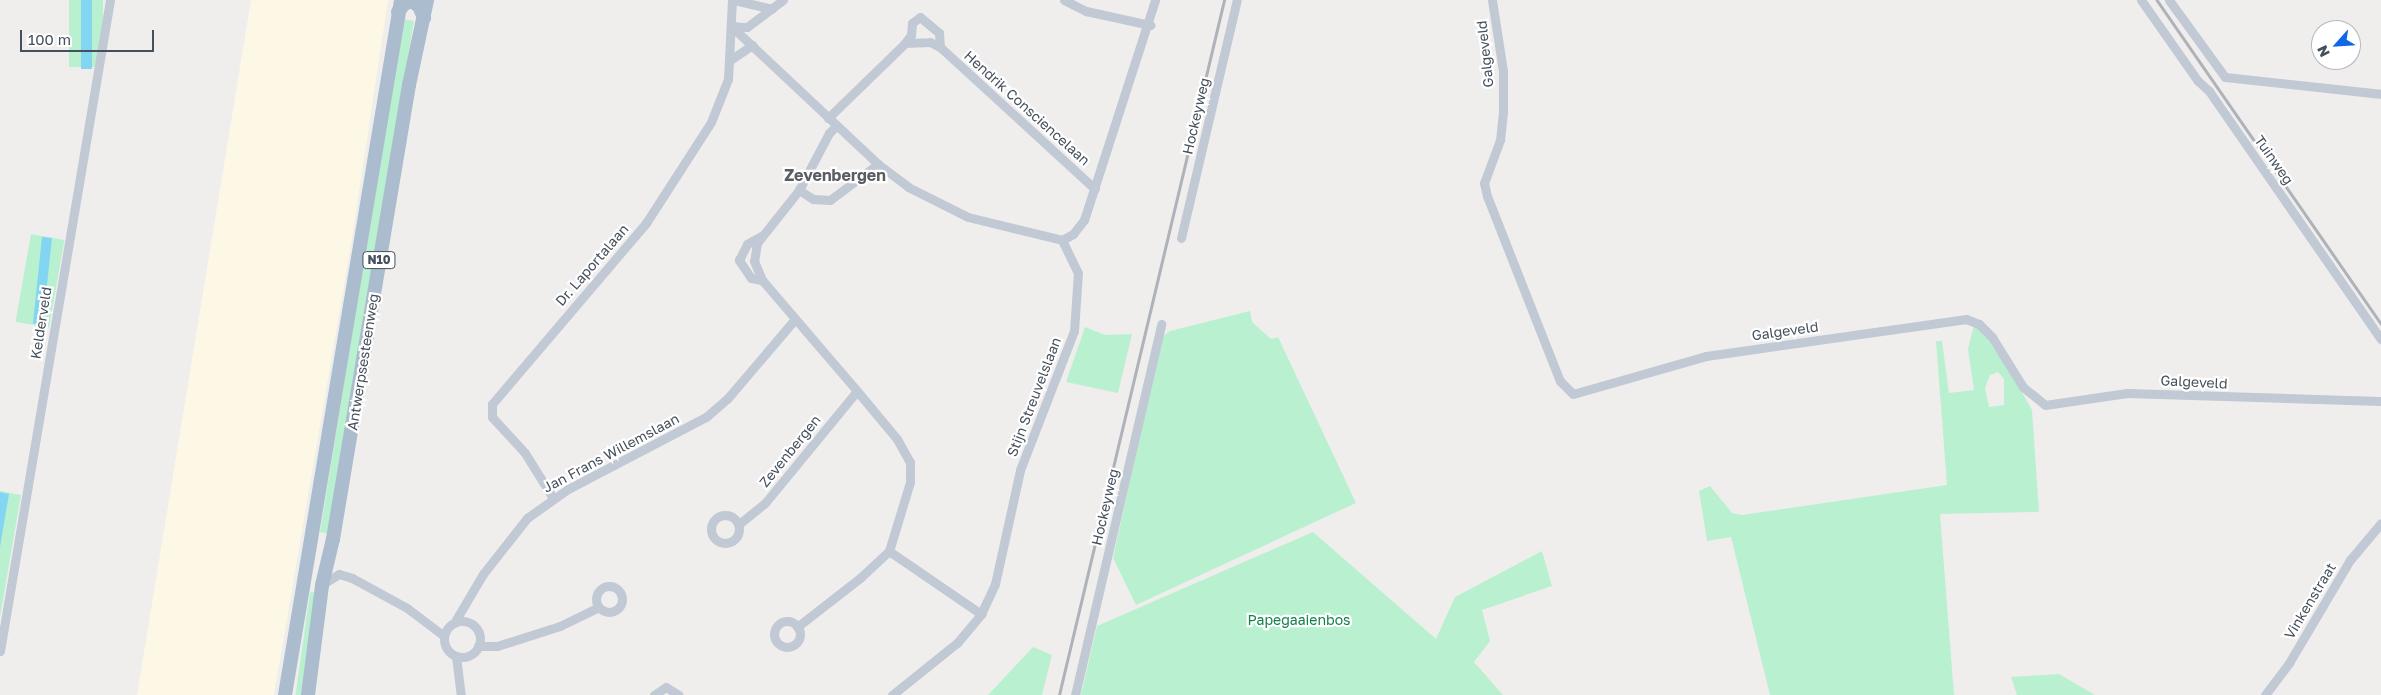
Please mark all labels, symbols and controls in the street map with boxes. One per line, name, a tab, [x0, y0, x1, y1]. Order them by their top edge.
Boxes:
scale bar	[22, 20, 156, 52]
street label: Galgeveld	[1473, 20, 1497, 88]
north arrow	[2311, 20, 2361, 70]
text: 100 m	[28, 30, 71, 48]
text: N	[2313, 43, 2333, 60]
street label: Hendrik Consciencelaan	[961, 47, 1093, 169]
street label: Hockeyweg	[1179, 76, 1213, 156]
street label: Tuinweg	[2251, 132, 2297, 188]
district label: Zevenbergen	[784, 165, 886, 185]
street label: Dr. Laportalaan	[552, 221, 632, 309]
road number: N10	[362, 250, 396, 270]
street label: Kelderveld	[27, 286, 55, 360]
street label: Antwerpsesteenweg	[344, 292, 382, 432]
street label: Galgeveld	[1751, 318, 1819, 344]
street label: Stijn Streuvelslaan	[1003, 335, 1065, 459]
street label: Galgeveld	[2160, 372, 2228, 392]
street label: Jan Frans Willemslaan	[540, 410, 682, 496]
street label: Zevenbergen	[756, 412, 824, 490]
street label: Hockeyweg	[1088, 467, 1122, 547]
street label: Vinkenstraat	[2281, 560, 2339, 642]
park label: Papegaaienbos	[1247, 612, 1351, 628]

